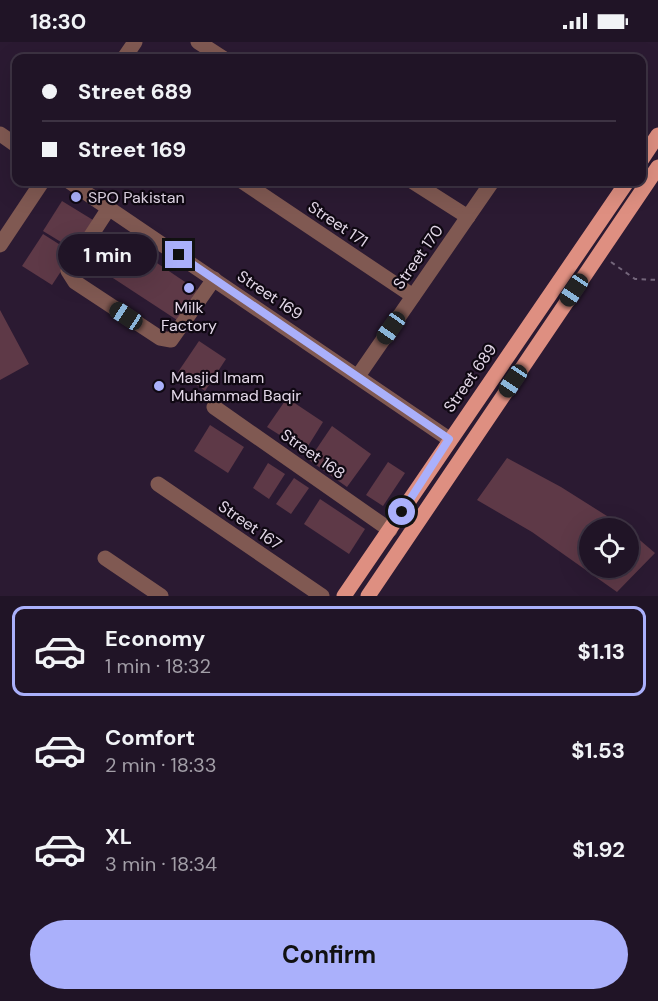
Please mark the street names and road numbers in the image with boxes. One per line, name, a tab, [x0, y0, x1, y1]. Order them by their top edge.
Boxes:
street label: Street 171	[304, 196, 372, 252]
street label: Street 170	[388, 221, 448, 293]
street label: Street 169	[233, 266, 307, 324]
street label: Street 689	[439, 340, 501, 416]
street label: Street 168	[277, 424, 349, 484]
street label: Street 167	[214, 496, 286, 554]

